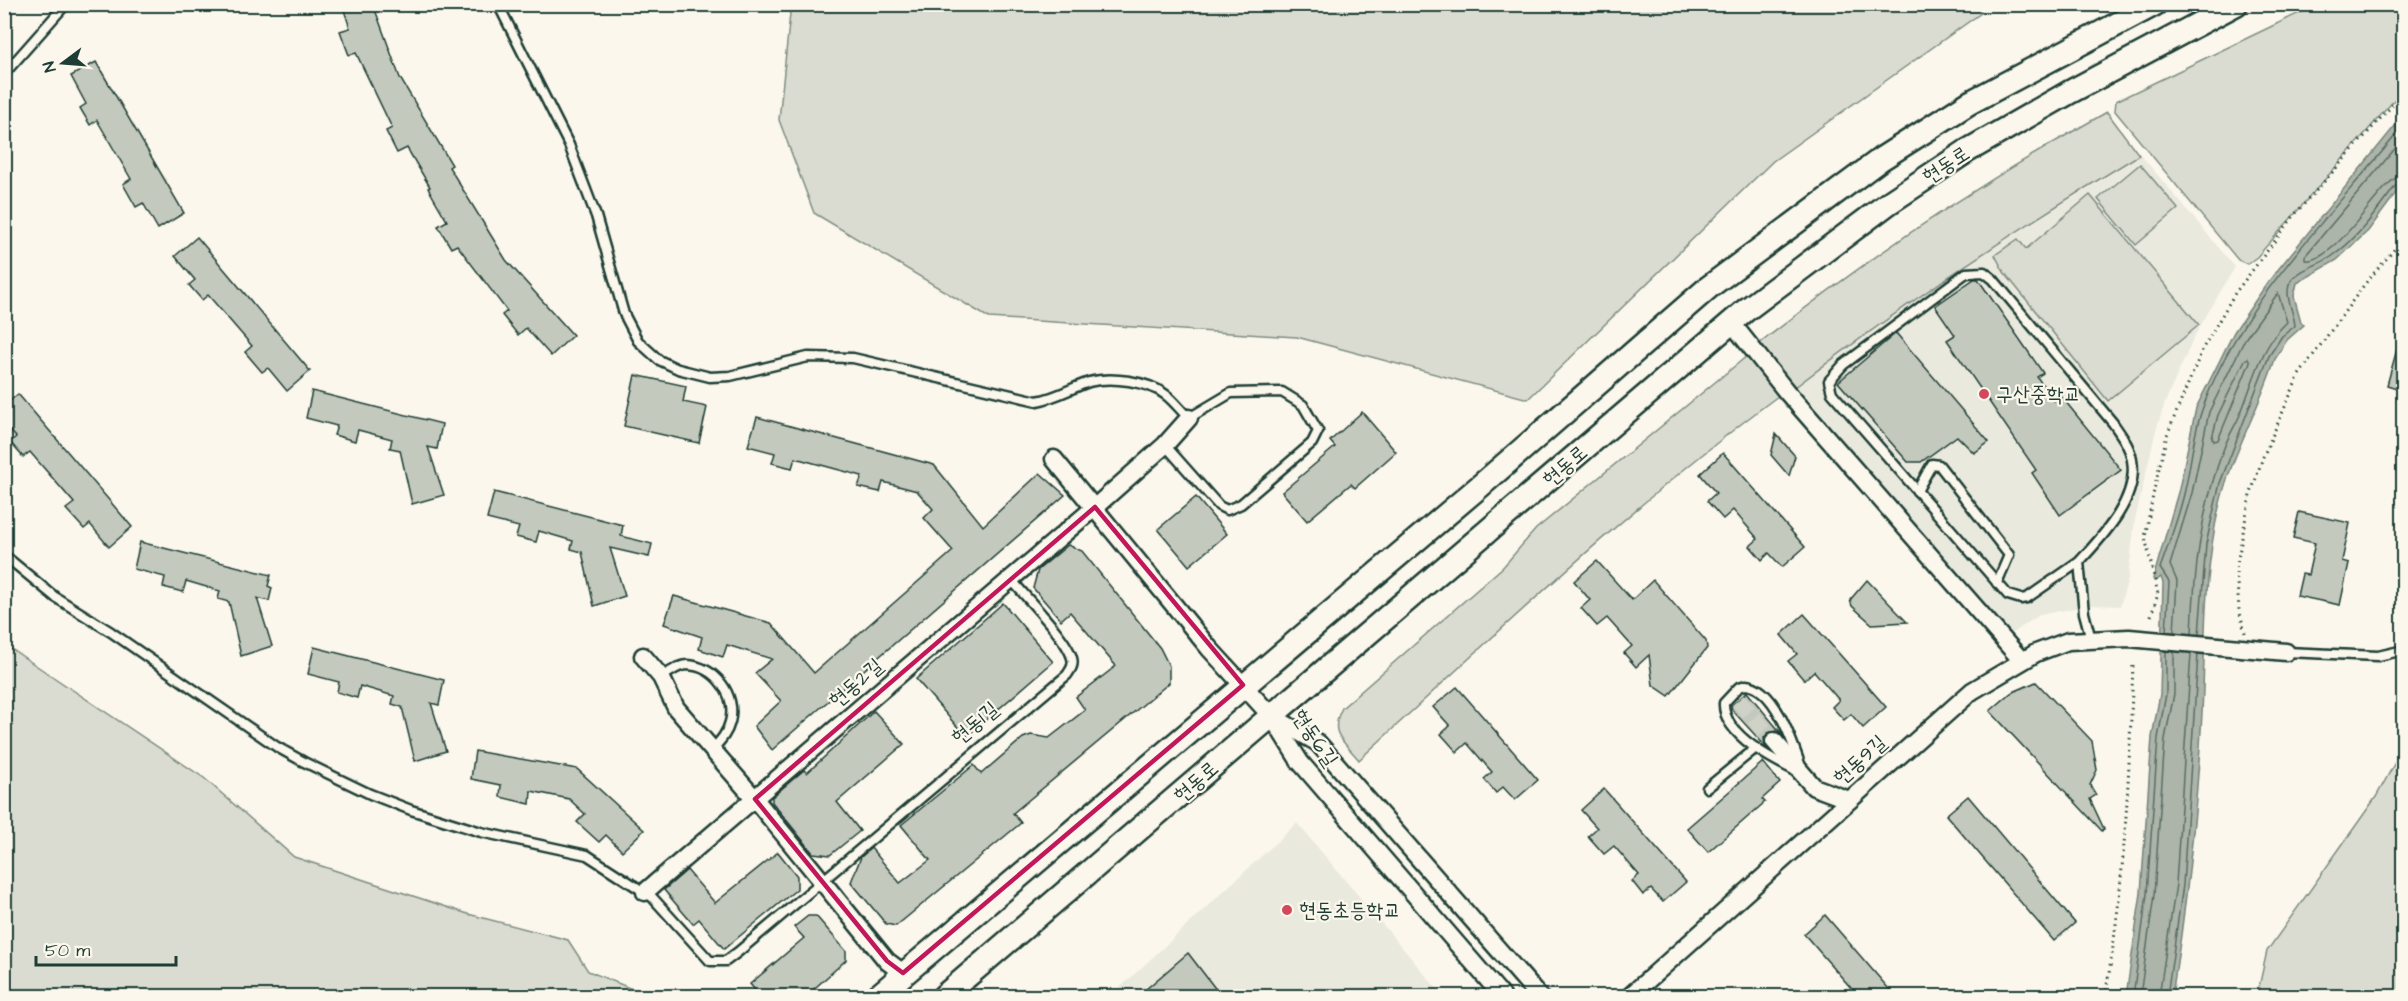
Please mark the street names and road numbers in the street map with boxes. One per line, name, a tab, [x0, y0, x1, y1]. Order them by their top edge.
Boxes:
street label: 현동로	[1917, 139, 1975, 191]
street label: 현동로	[1536, 438, 1594, 494]
street label: 현동2길	[823, 651, 889, 715]
street label: 현동1길	[945, 695, 1005, 751]
street label: 현동6길	[1285, 703, 1345, 773]
street label: 현동9길	[1827, 728, 1893, 792]
street label: 현동로	[1167, 754, 1225, 810]

